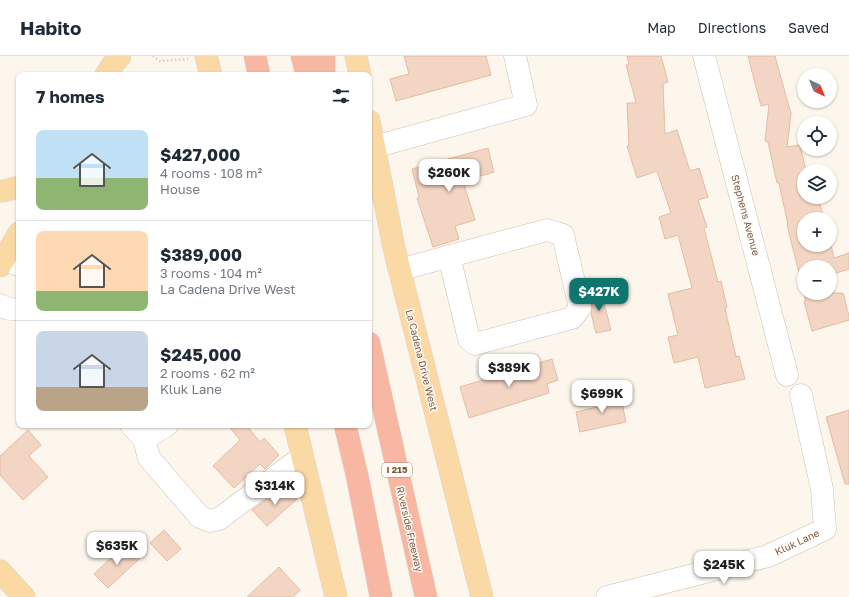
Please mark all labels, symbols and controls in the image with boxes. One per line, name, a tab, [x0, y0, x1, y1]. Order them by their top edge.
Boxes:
text: Habito	[20, 16, 81, 39]
text: Map	[647, 19, 676, 36]
text: Directions	[698, 19, 766, 36]
text: Saved	[788, 19, 829, 36]
north arrow	[797, 68, 837, 108]
map controls	[797, 68, 837, 300]
icon: filters	[330, 85, 352, 107]
text: 7 homes	[36, 86, 104, 107]
button: locate	[797, 116, 837, 156]
text: $427,000	[160, 144, 240, 165]
icon: home	[68, 146, 116, 194]
pin: $260K	[421, 159, 477, 193]
text: $260K	[428, 164, 470, 180]
button: layers	[797, 164, 837, 204]
text: 4 rooms · 108 m²	[160, 165, 262, 181]
street label: Stephens Avenue	[729, 173, 763, 257]
text: House	[160, 181, 200, 197]
button: +	[797, 212, 837, 252]
text: $389,000	[160, 244, 242, 265]
icon: home	[68, 247, 116, 295]
button: −	[797, 260, 837, 300]
text: 3 rooms · 104 m²	[160, 265, 262, 281]
pin: $427K	[571, 278, 627, 312]
text: La Cadena Drive West	[160, 281, 296, 297]
text: $427K	[578, 283, 620, 299]
street label: La Cadena Drive West	[404, 308, 440, 412]
text: $245,000	[160, 344, 241, 365]
icon: home	[68, 347, 116, 395]
pin: $389K	[481, 354, 537, 388]
text: $389K	[488, 359, 530, 375]
text: 2 rooms · 62 m²	[160, 365, 255, 381]
pin: $699K	[574, 380, 630, 414]
text: Kluk Lane	[160, 381, 222, 397]
text: $699K	[581, 385, 623, 401]
road number: I 215	[382, 463, 412, 477]
pin: $314K	[247, 472, 303, 506]
text: $314K	[255, 477, 295, 493]
street label: Riverside Freeway	[394, 485, 426, 573]
street label: Kluk Lane	[773, 526, 821, 557]
pin: $635K	[89, 532, 145, 566]
text: $635K	[96, 537, 138, 553]
pin: $245K	[696, 551, 752, 585]
text: $245K	[703, 556, 745, 572]

